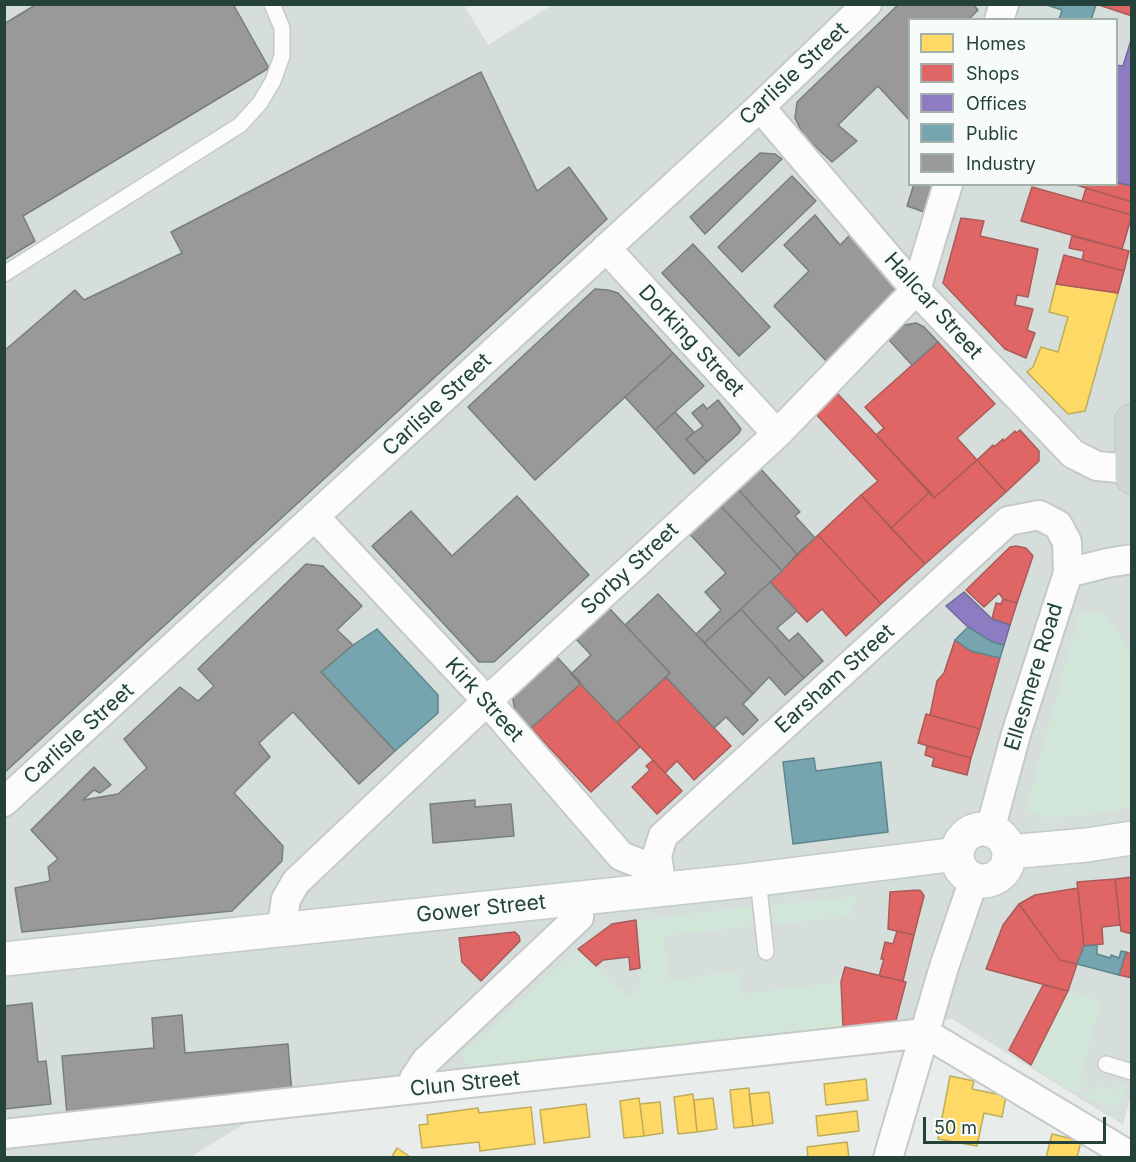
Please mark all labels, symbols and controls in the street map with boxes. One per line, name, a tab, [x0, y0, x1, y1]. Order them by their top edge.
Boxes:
street label: Carlisle Street	[735, 17, 853, 131]
legend	[908, 18, 1118, 186]
text: Homes	[966, 33, 1026, 54]
text: Shops	[966, 63, 1020, 84]
text: Offices	[966, 93, 1027, 114]
text: Public	[966, 123, 1018, 144]
text: Industry	[966, 153, 1036, 174]
street label: Hallcar Street	[879, 248, 987, 364]
street label: Dorking Street	[633, 280, 749, 402]
street label: Carlisle Street	[378, 348, 496, 462]
street label: Sorby Street	[576, 518, 684, 620]
street label: Ellesmere Road	[1000, 600, 1068, 754]
street label: Earsham Street	[770, 619, 900, 739]
street label: Kirk Street	[440, 653, 528, 747]
street label: Carlisle Street	[19, 678, 139, 790]
street label: Gower Street	[415, 890, 547, 928]
street label: Clun Street	[409, 1066, 521, 1102]
scale bar	[926, 1105, 1109, 1143]
text: 50 m	[934, 1117, 977, 1138]

